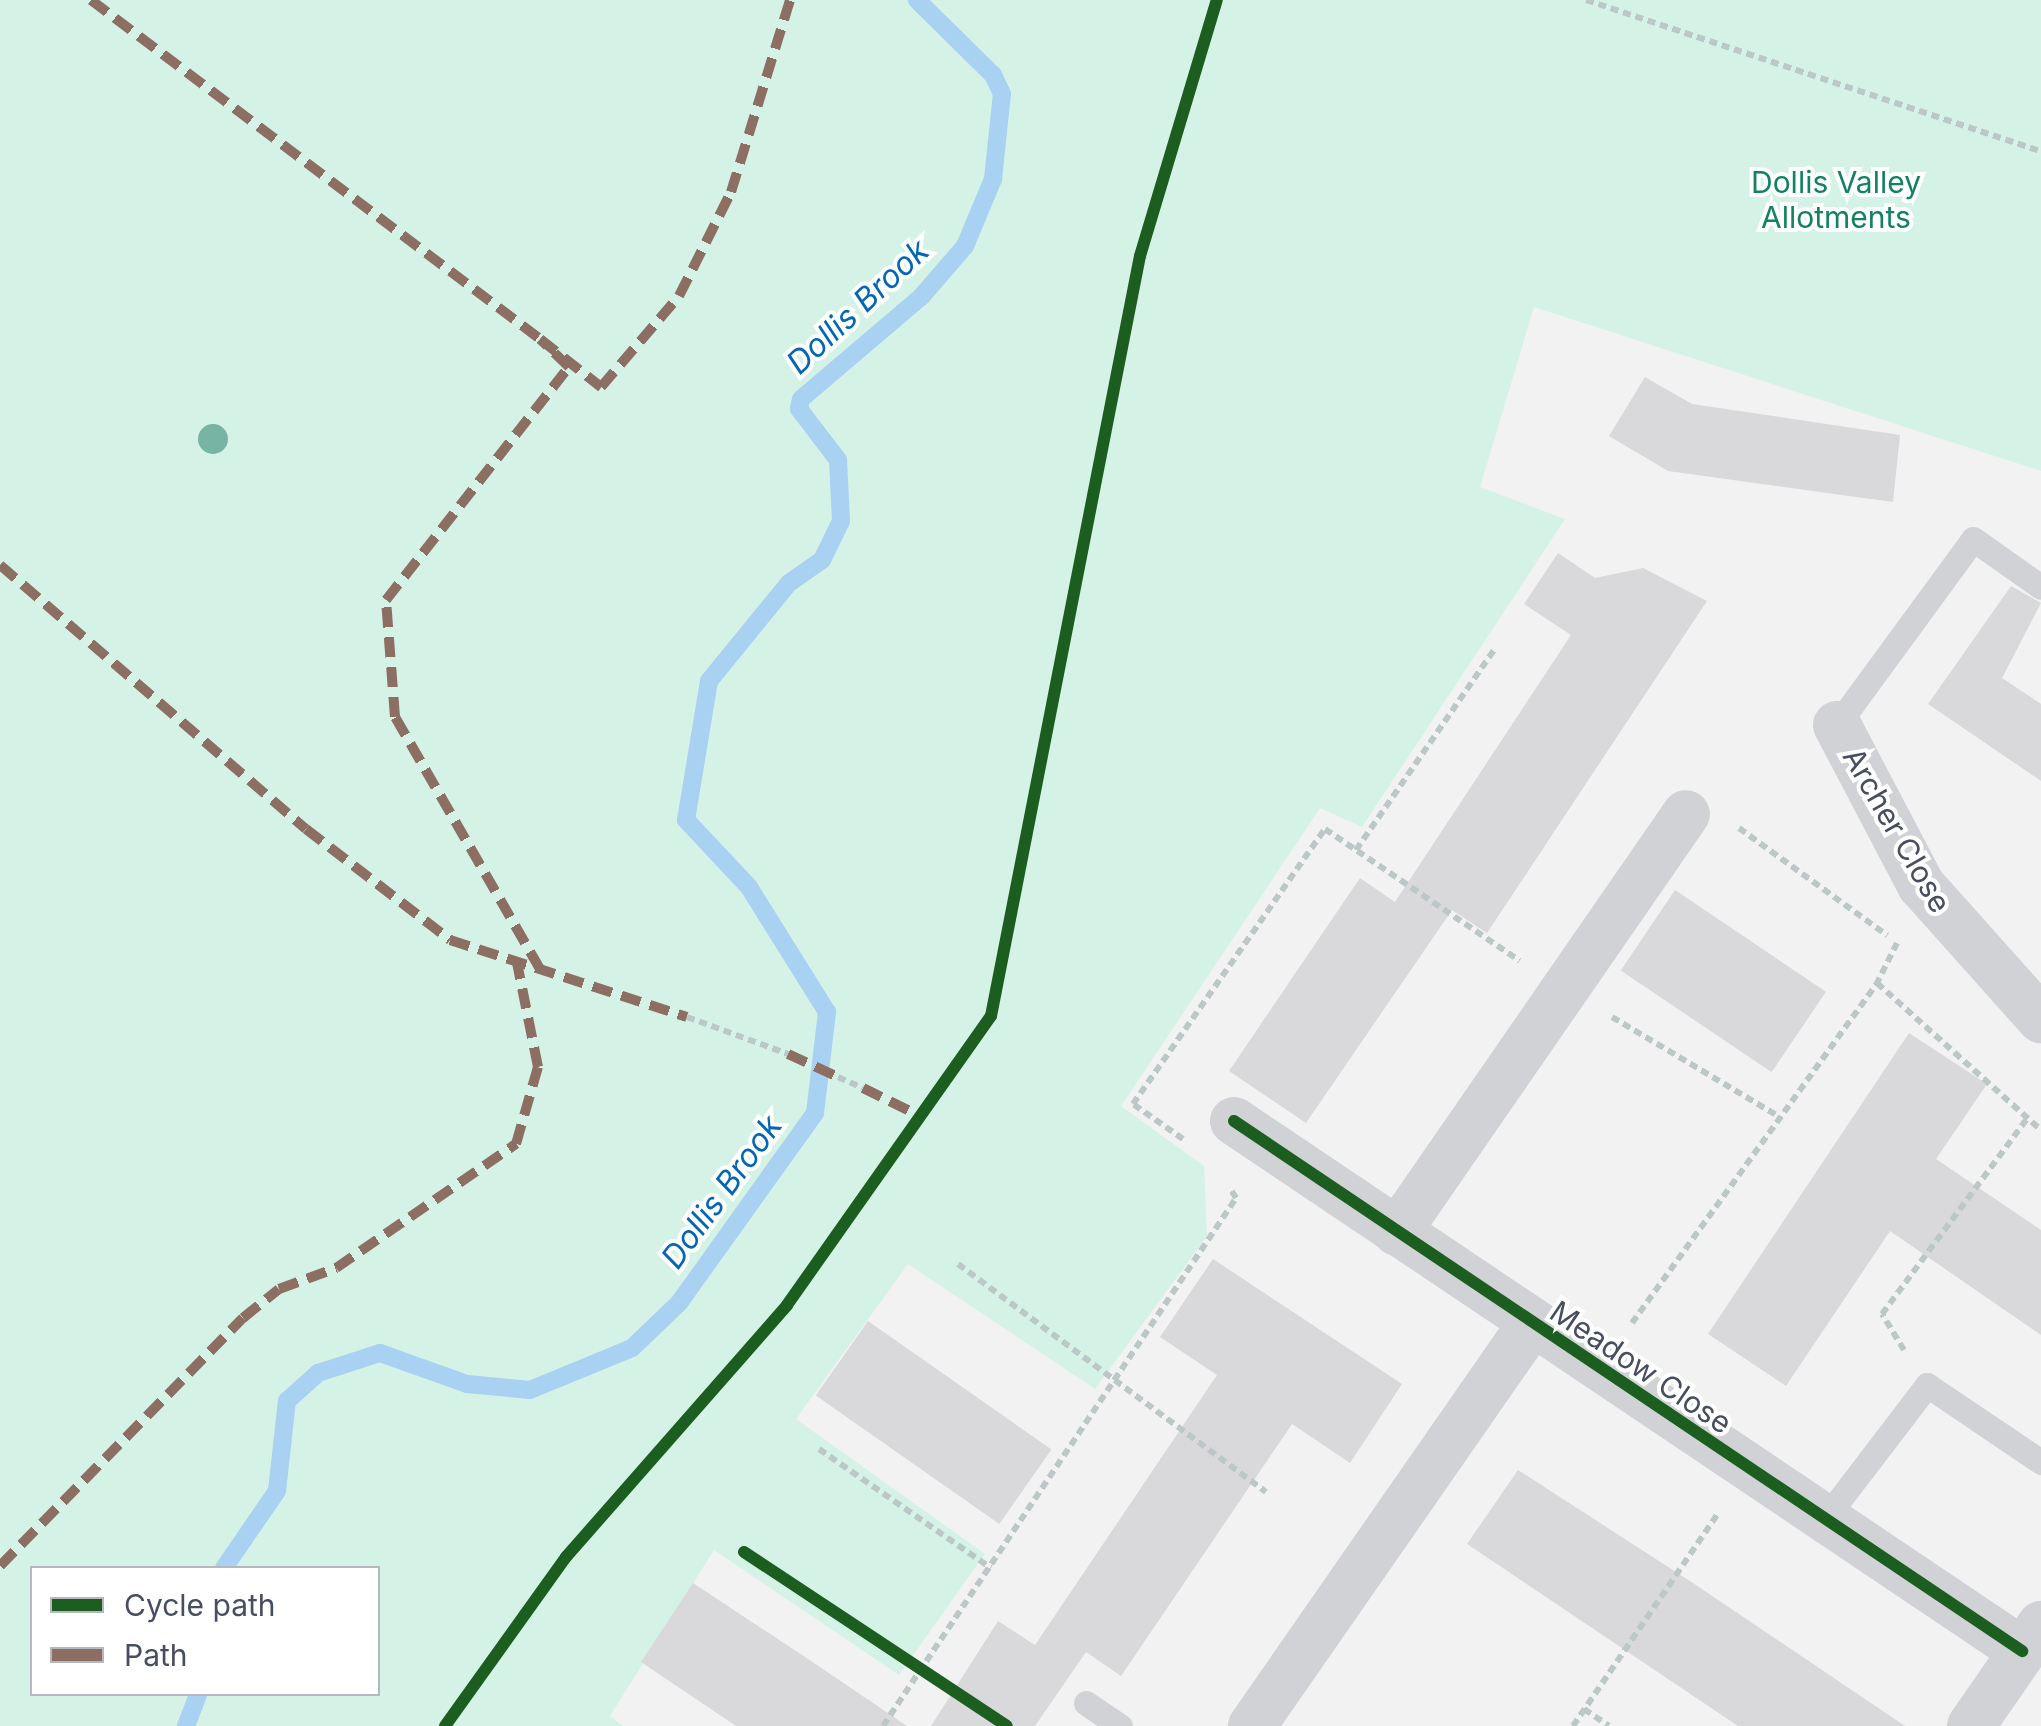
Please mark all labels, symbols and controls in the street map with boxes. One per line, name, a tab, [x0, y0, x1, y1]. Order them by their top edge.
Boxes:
park label: Dollis Valley Allotments	[1751, 164, 1921, 234]
water label: Dollis Brook	[779, 232, 937, 382]
street label: Archer Close	[1835, 741, 1959, 919]
water label: Dollis Brook	[654, 1108, 790, 1276]
street label: Meadow Close	[1543, 1293, 1739, 1441]
legend	[30, 1566, 380, 1696]
text: Cycle path	[124, 1587, 276, 1623]
text: Path	[124, 1637, 188, 1673]

